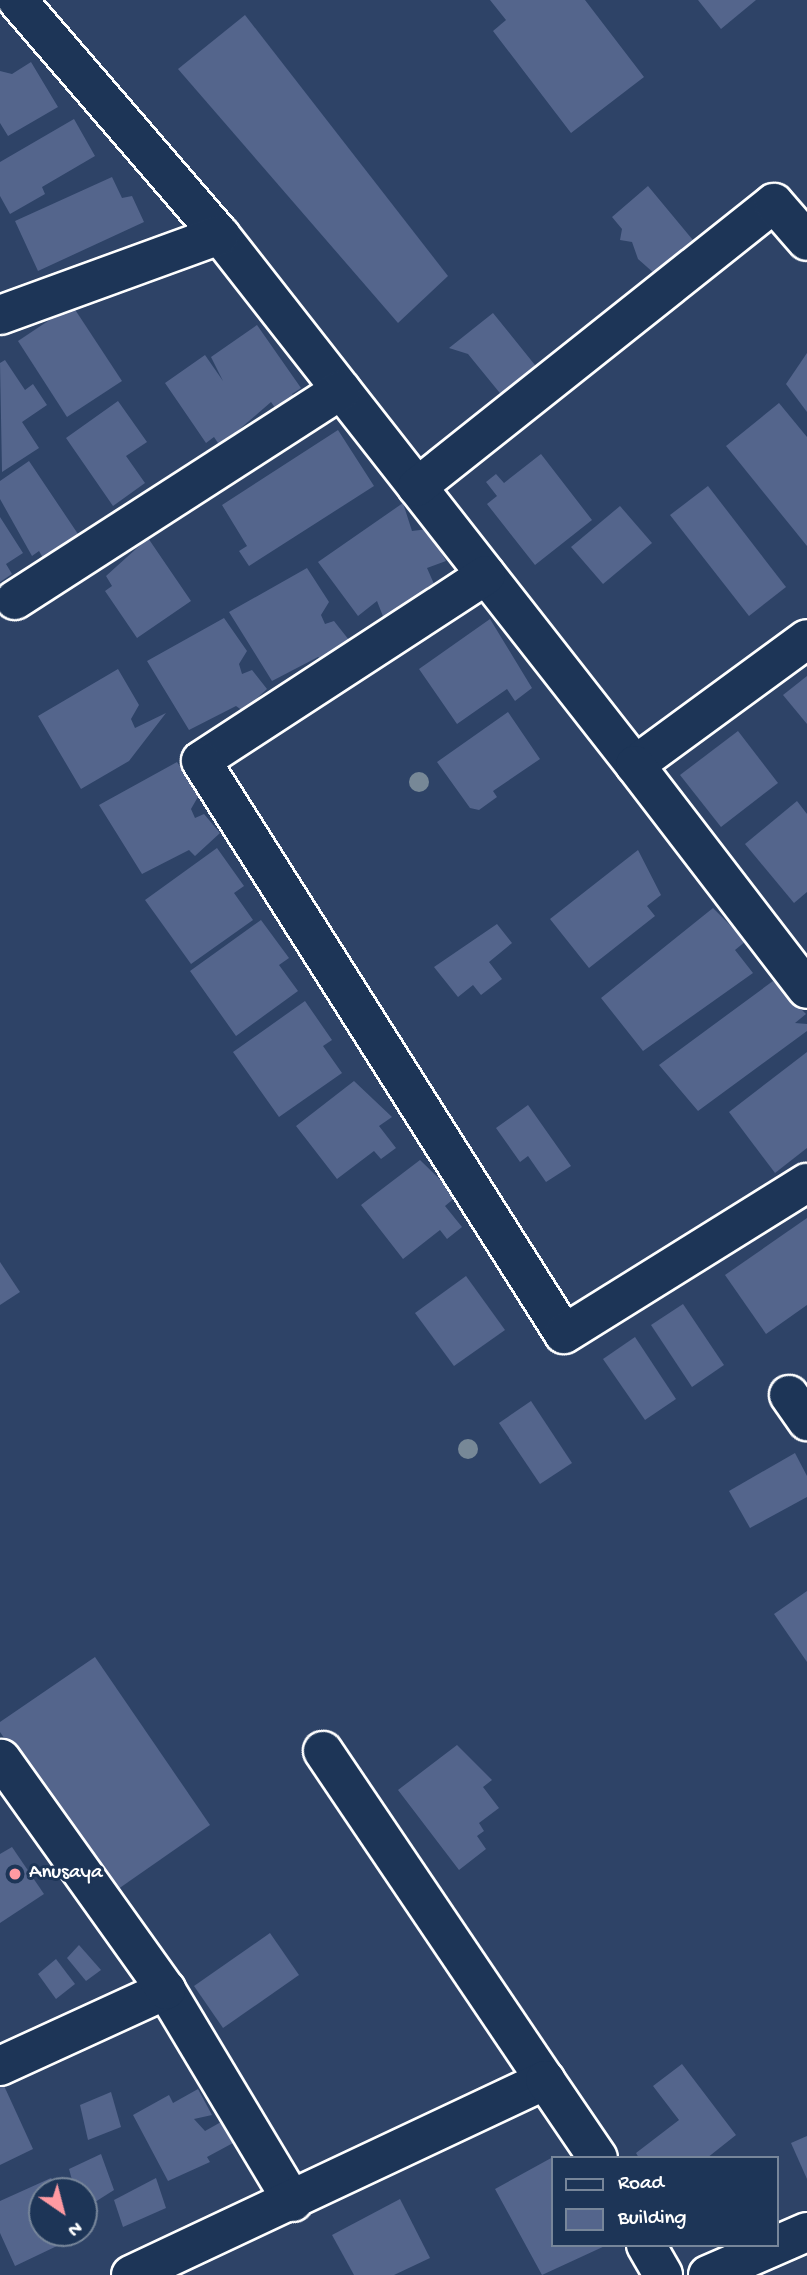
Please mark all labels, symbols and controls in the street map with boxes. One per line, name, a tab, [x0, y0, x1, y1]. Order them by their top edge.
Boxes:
place label: Anusaya	[29, 1861, 103, 1887]
marker: Anusaya	[7, 1866, 23, 1882]
legend	[552, 2156, 779, 2247]
text: Road	[618, 2172, 664, 2197]
north arrow	[28, 2177, 98, 2247]
text: Building	[618, 2207, 687, 2232]
text: N	[63, 2215, 86, 2241]

